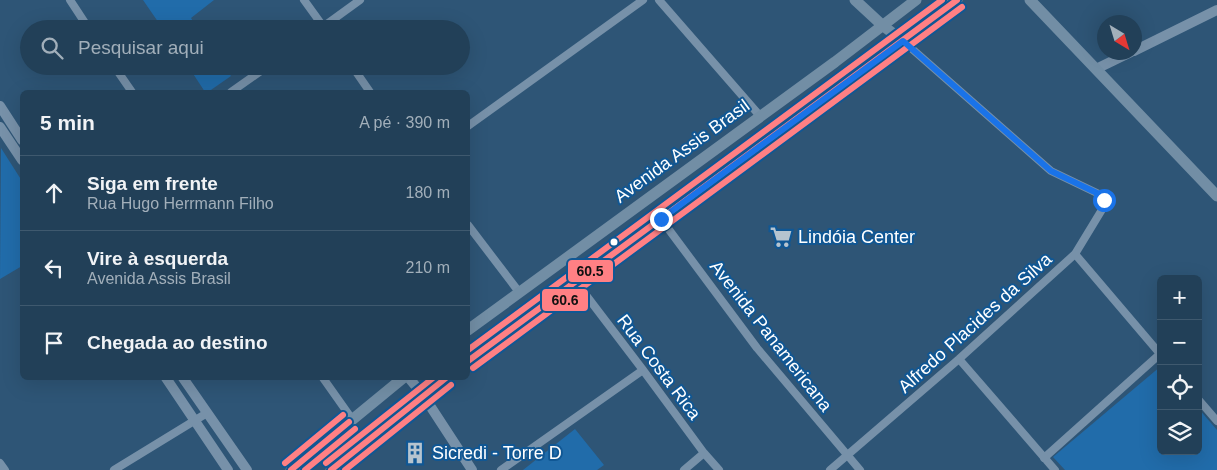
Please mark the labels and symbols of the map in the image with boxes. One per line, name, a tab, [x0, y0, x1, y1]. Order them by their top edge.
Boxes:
north arrow	[1097, 15, 1142, 60]
street label: Avenida Assis Brasil	[611, 95, 753, 207]
route start	[1093, 189, 1116, 212]
route end	[650, 208, 673, 231]
supermarket icon: Lindóia Center	[768, 224, 794, 250]
place label: Lindóia Center	[798, 227, 915, 247]
unlabelled marker	[609, 237, 619, 247]
street label: Alfredo Placides da Silva	[894, 248, 1056, 397]
street label: Avenida Panamericana	[706, 257, 837, 416]
line badge: 60.5	[567, 259, 614, 283]
text: 60.5	[576, 263, 604, 279]
line badge: 60.6	[541, 288, 589, 312]
text: 60.6	[551, 292, 579, 308]
street label: Rua Costa Rica	[613, 311, 706, 424]
building icon: Sicredi - Torre D	[402, 440, 428, 466]
place label: Sicredi - Torre D	[432, 443, 562, 463]

